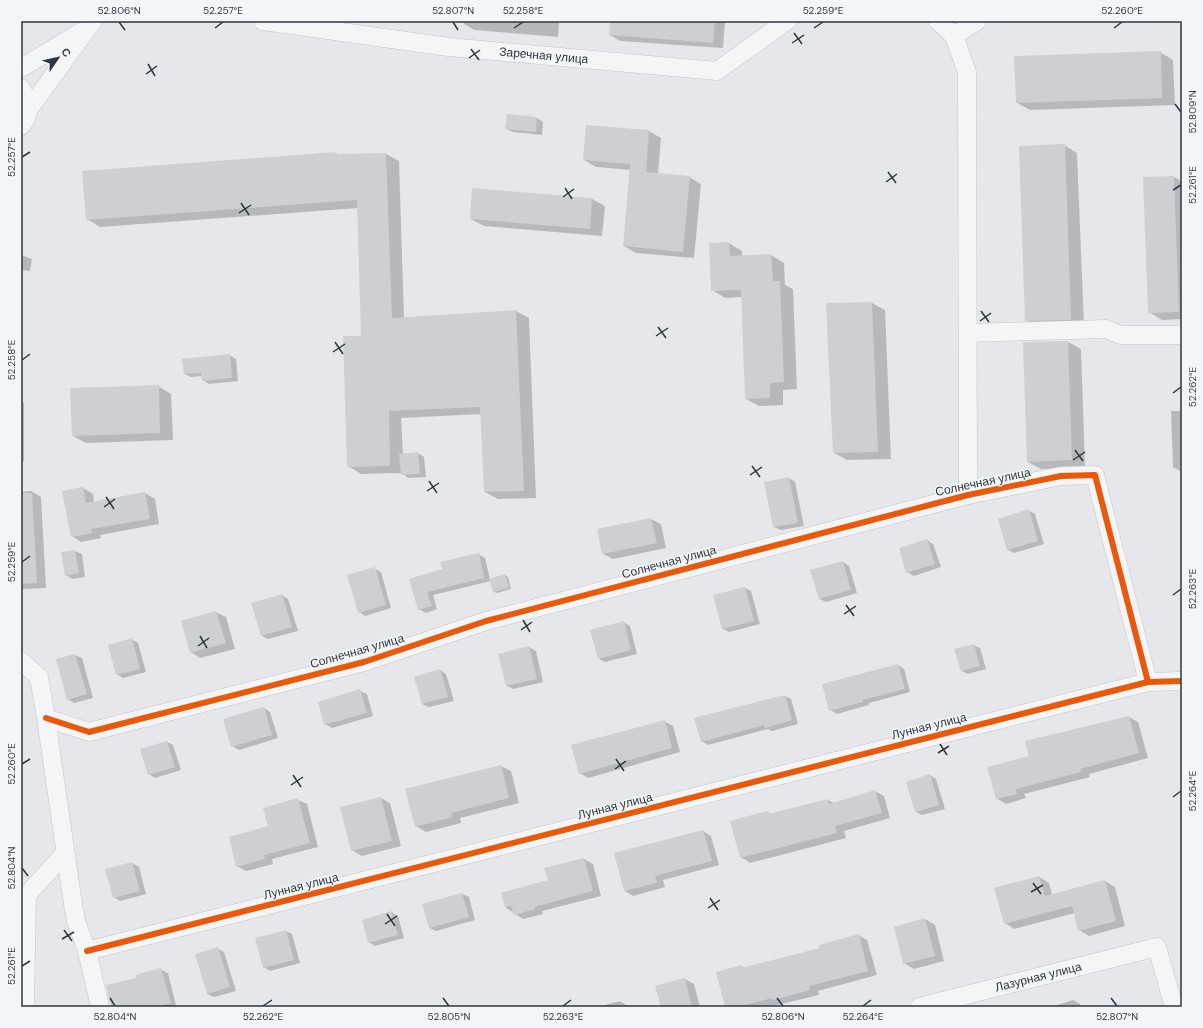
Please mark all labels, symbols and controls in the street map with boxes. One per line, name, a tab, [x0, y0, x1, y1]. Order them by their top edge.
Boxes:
text: 52.806°N	[97, 4, 141, 17]
text: 52.257°E	[203, 4, 243, 17]
text: 52.807°N	[432, 4, 474, 17]
text: 52.258°E	[503, 4, 544, 17]
text: 52.259°E	[803, 4, 844, 17]
text: 52.260°E	[1101, 4, 1143, 17]
north arrow	[38, 38, 78, 78]
street label: Заречная улица	[499, 44, 589, 67]
text: С	[58, 45, 74, 60]
text: 52.809°N	[1186, 90, 1199, 134]
text: 52.257°E	[5, 137, 18, 177]
text: 52.261°E	[1186, 166, 1199, 204]
text: 52.258°E	[5, 339, 18, 380]
text: 52.262°E	[1186, 367, 1199, 407]
street label: Солнечная улица	[934, 464, 1033, 500]
text: 52.259°E	[5, 541, 18, 582]
street label: Солнечная улица	[620, 542, 718, 582]
text: 52.263°E	[1186, 568, 1199, 609]
street label: Солнечная улица	[308, 630, 406, 672]
street label: Лунная улица	[890, 709, 968, 743]
text: 52.260°E	[5, 743, 18, 785]
text: 52.264°E	[1186, 770, 1199, 811]
street label: Лунная улица	[576, 789, 654, 823]
text: 52.804°N	[5, 846, 18, 890]
street label: Лунная улица	[262, 869, 340, 903]
text: 52.261°E	[5, 947, 18, 985]
street label: Лазурная улица	[993, 958, 1083, 995]
text: 52.804°N	[94, 1010, 137, 1023]
text: 52.262°E	[243, 1010, 283, 1023]
text: 52.805°N	[427, 1010, 471, 1023]
text: 52.263°E	[543, 1010, 584, 1023]
text: 52.806°N	[761, 1010, 805, 1023]
text: 52.264°E	[843, 1010, 884, 1023]
text: 52.807°N	[1096, 1010, 1138, 1023]

